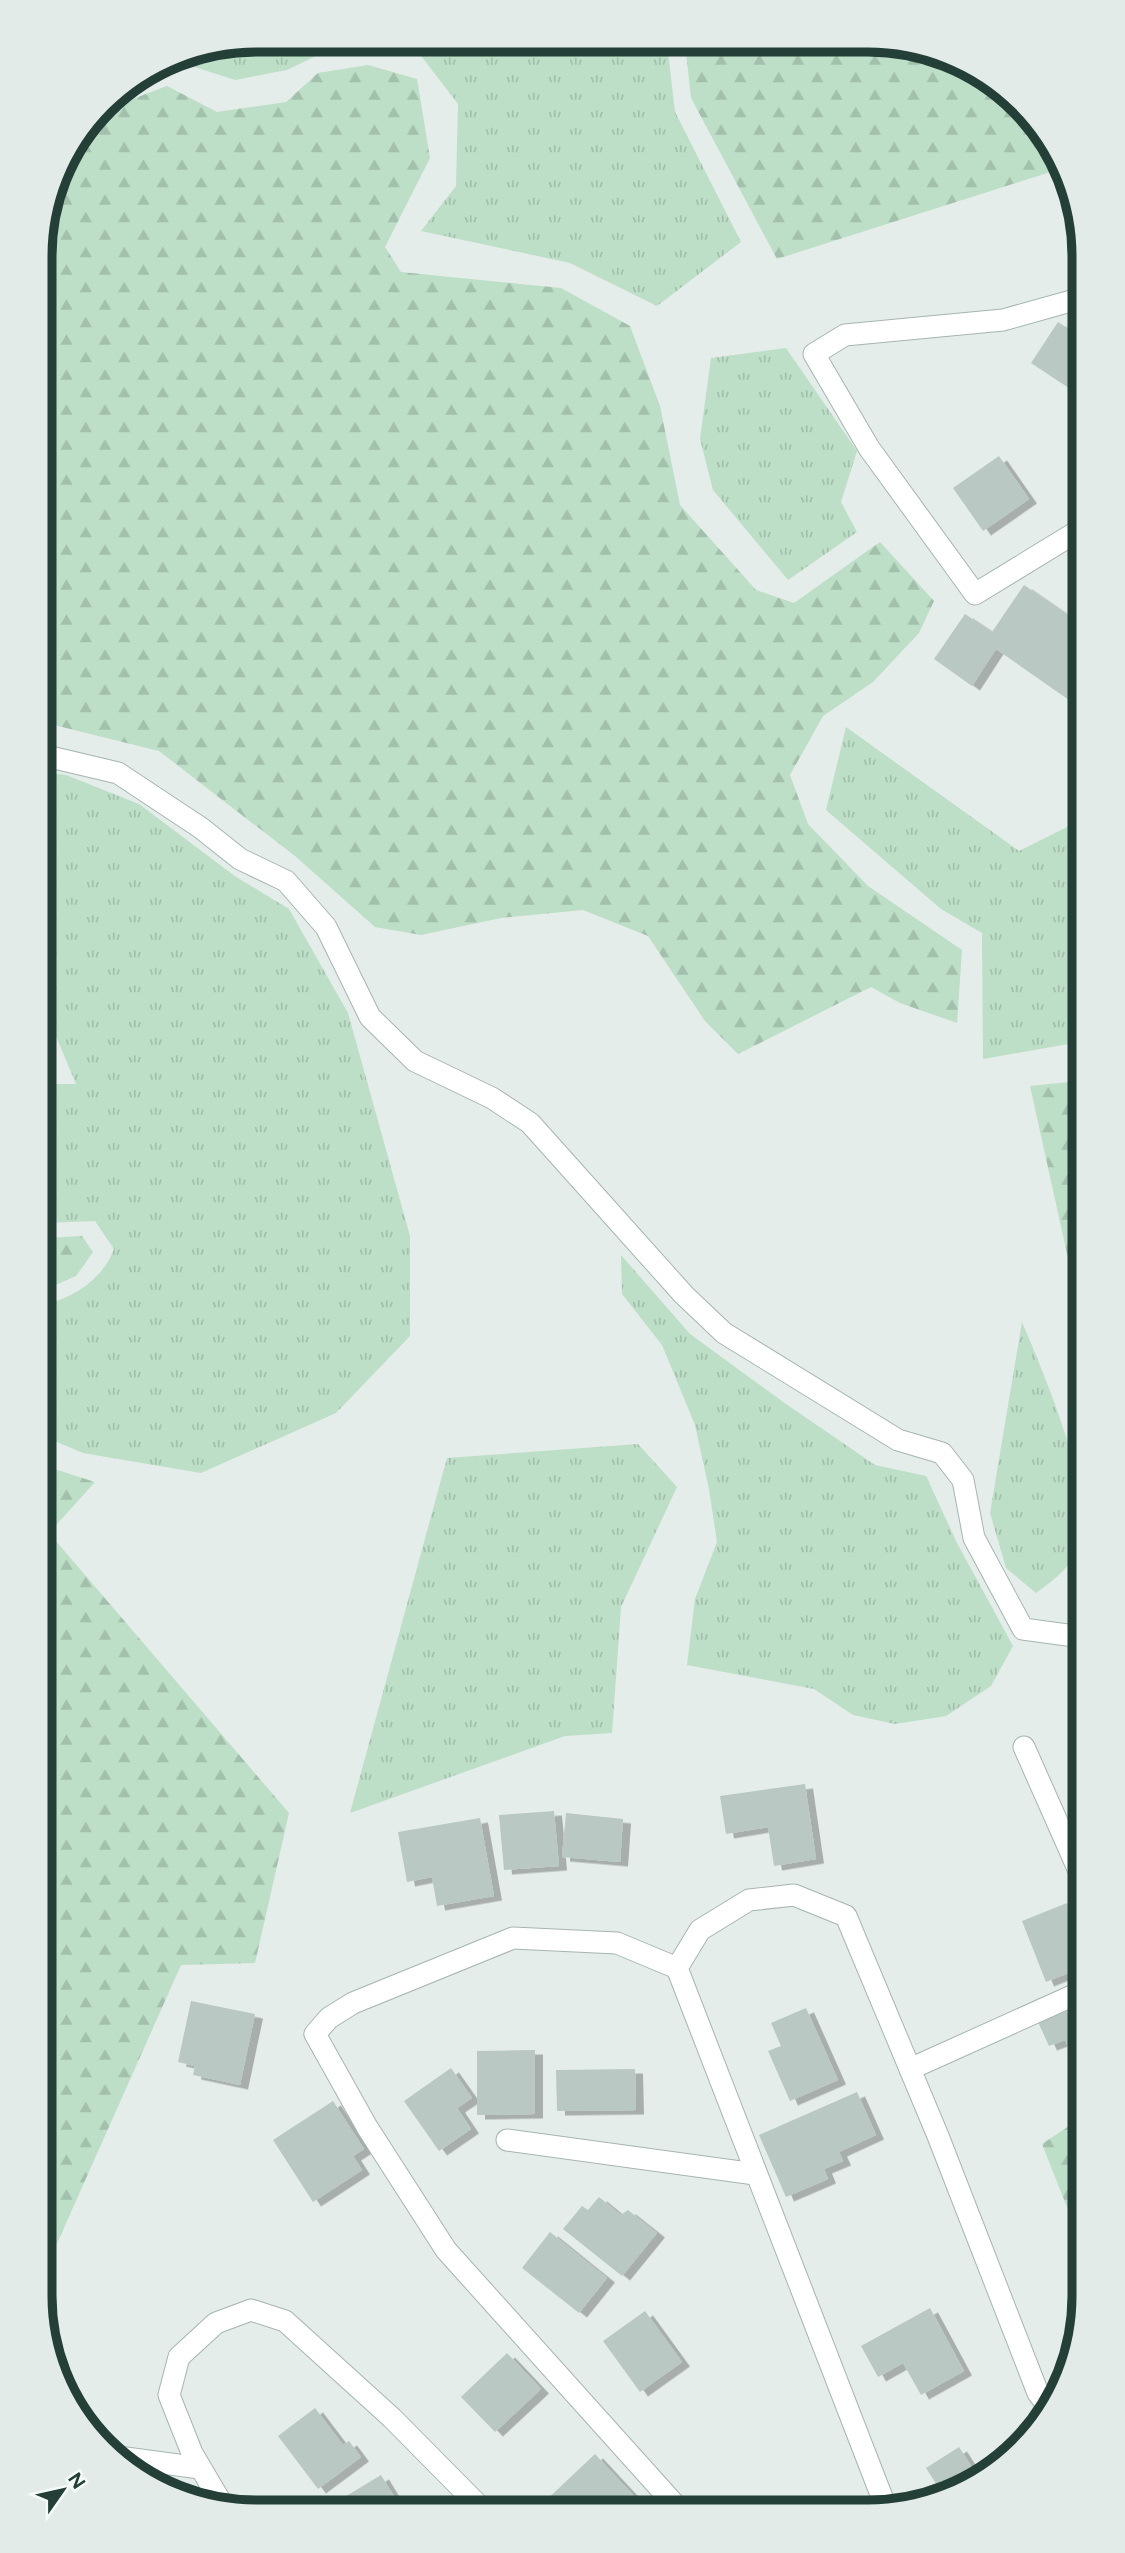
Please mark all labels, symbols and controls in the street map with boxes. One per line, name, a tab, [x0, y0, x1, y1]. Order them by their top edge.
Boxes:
north arrow	[28, 2455, 98, 2525]
text: N	[63, 2468, 90, 2493]

